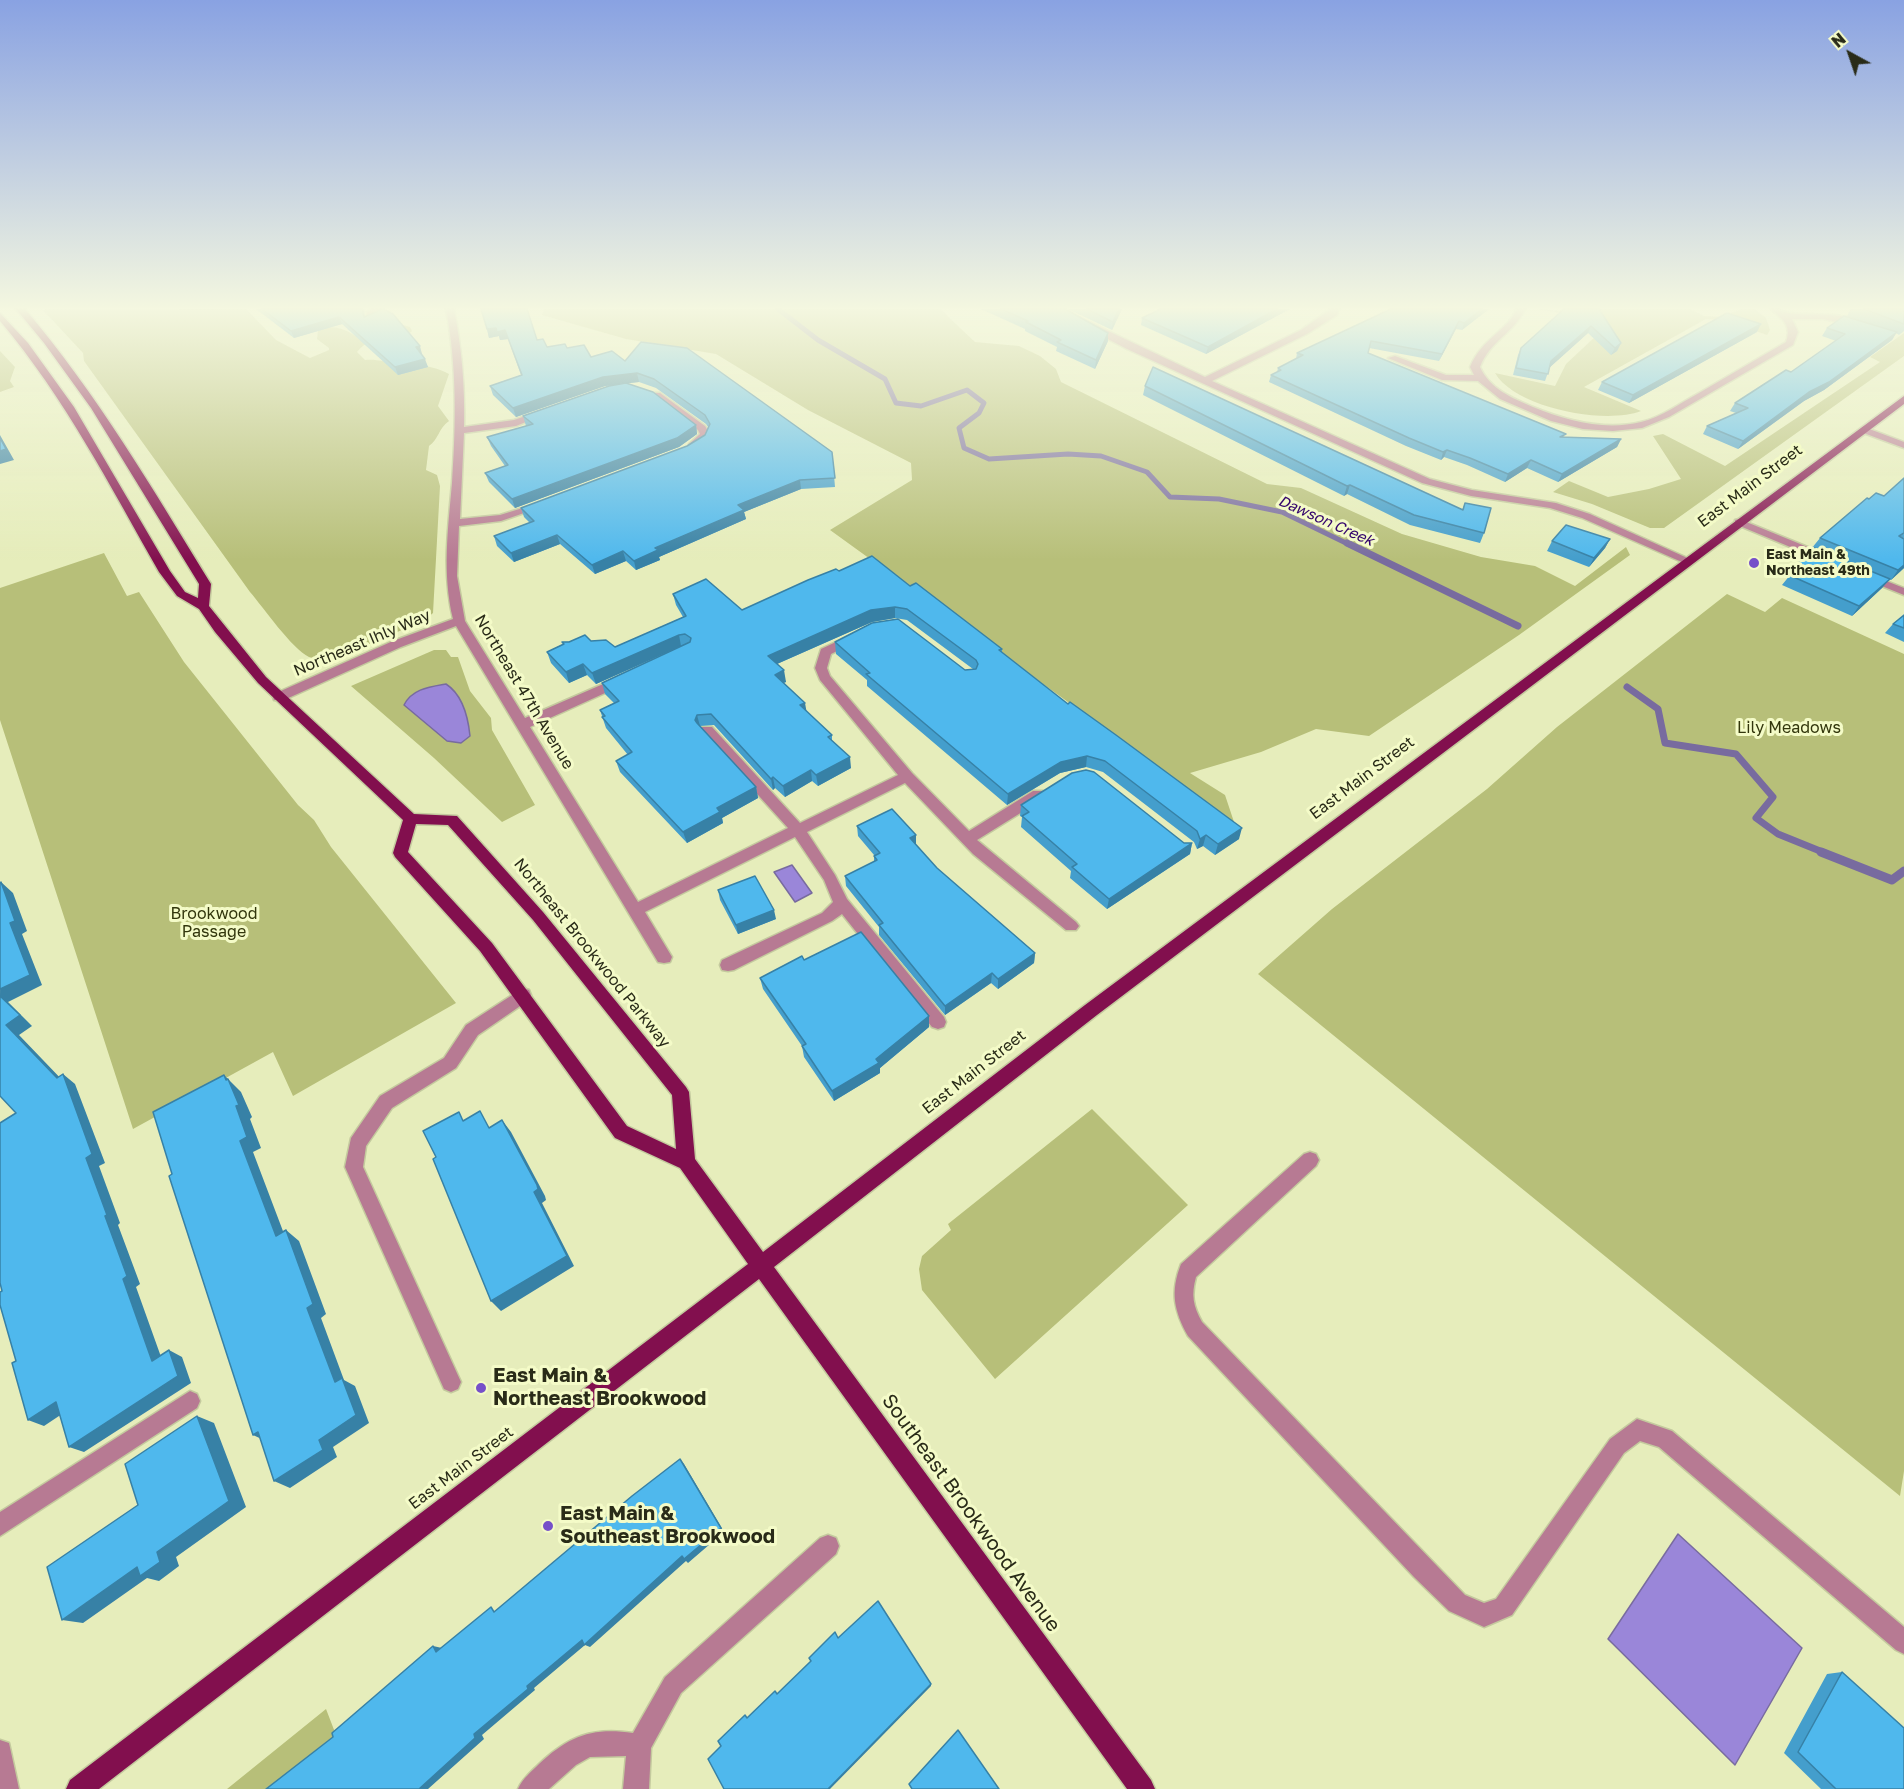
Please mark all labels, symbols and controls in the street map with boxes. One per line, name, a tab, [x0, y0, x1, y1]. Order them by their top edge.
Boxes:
north arrow	[1820, 24, 1880, 84]
text: N	[1827, 29, 1850, 52]
street label: East Main Street	[1694, 440, 1806, 532]
water label: Dawson Creek	[1275, 492, 1377, 550]
place label: East Main & Northeast 49th	[1766, 547, 1870, 580]
marker: East Main & Northeast 49th	[1747, 556, 1761, 570]
street label: Northeast Ihly Way	[291, 605, 433, 681]
street label: Northeast 47th Avenue	[470, 611, 578, 773]
park label: Lily Meadows	[1737, 718, 1841, 738]
street label: East Main Street	[1306, 732, 1418, 824]
street label: Northeast Brookwood Parkway	[510, 855, 674, 1051]
park label: Brookwood Passage	[170, 904, 258, 942]
street label: East Main Street	[919, 1026, 1029, 1118]
place label: East Main & Northeast Brookwood	[493, 1364, 706, 1411]
marker: East Main & Northeast Brookwood	[474, 1381, 488, 1395]
street label: Southeast Brookwood Avenue	[877, 1389, 1065, 1637]
street label: East Main Street	[405, 1422, 517, 1514]
place label: East Main & Southeast Brookwood	[560, 1502, 775, 1549]
marker: East Main & Southeast Brookwood	[541, 1519, 555, 1533]

